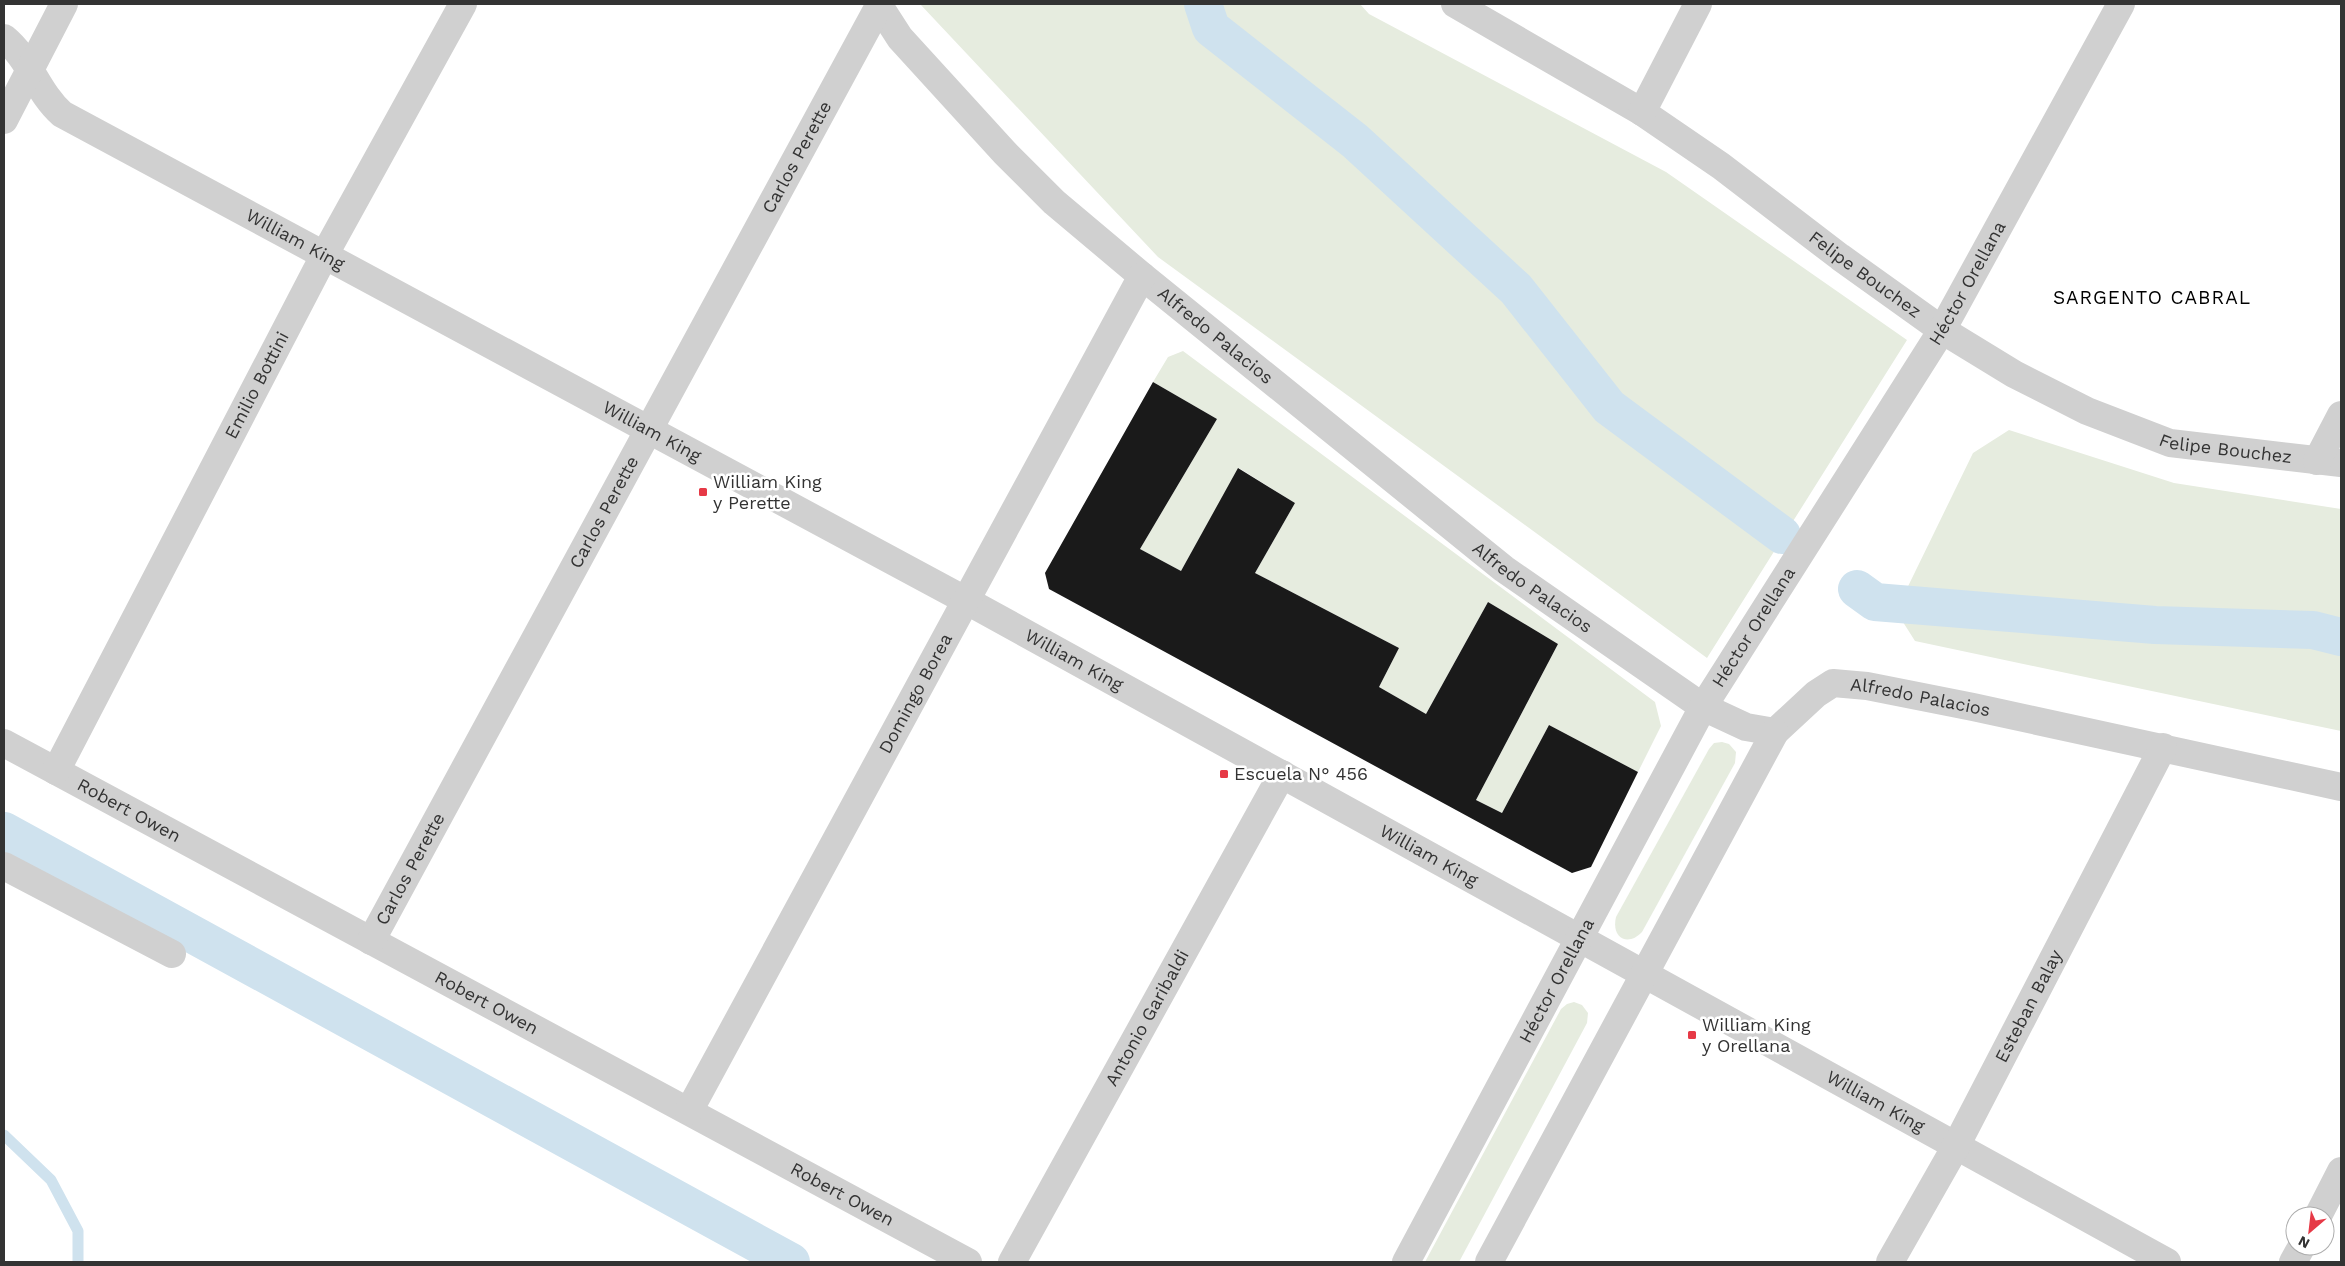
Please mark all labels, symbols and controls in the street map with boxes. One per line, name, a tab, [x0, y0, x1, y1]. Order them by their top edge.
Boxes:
street label: Carlos Perette	[757, 97, 835, 217]
street label: William King	[243, 204, 349, 274]
street label: Héctor Orellana	[1924, 217, 2010, 349]
street label: Felipe Bouchez	[1805, 226, 1926, 322]
street label: Alfredo Palacios	[1154, 282, 1278, 388]
district label: SARGENTO CABRAL	[2053, 286, 2251, 309]
street label: Emilio Bottini	[220, 328, 293, 442]
street label: William King	[599, 396, 705, 466]
street label: Felipe Bouchez	[2156, 429, 2293, 467]
street label: Carlos Perette	[565, 452, 643, 572]
place label: William King y Perette	[713, 471, 822, 513]
marker: William King y Perette	[697, 486, 709, 498]
street label: Alfredo Palacios	[1469, 537, 1596, 637]
street label: Héctor Orellana	[1707, 563, 1799, 691]
street label: William King	[1022, 624, 1127, 695]
street label: Domingo Borea	[874, 629, 956, 757]
street label: Alfredo Palacios	[1850, 674, 1993, 721]
place label: Escuela N° 456	[1234, 763, 1368, 784]
marker: Escuela N° 456	[1218, 768, 1230, 780]
street label: Robert Owen	[74, 774, 185, 846]
street label: Carlos Perette	[371, 809, 449, 928]
street label: William King	[1376, 820, 1482, 891]
street label: Héctor Orellana	[1514, 915, 1598, 1046]
street label: Esteban Balay	[1990, 945, 2066, 1066]
street label: Antonio Garibaldi	[1100, 946, 1193, 1090]
street label: Robert Owen	[431, 966, 542, 1039]
place label: William King y Orellana	[1702, 1014, 1811, 1056]
marker: William King y Orellana	[1686, 1029, 1698, 1041]
street label: William King	[1823, 1066, 1929, 1137]
street label: Robert Owen	[787, 1158, 898, 1230]
north arrow	[2285, 1206, 2335, 1256]
text: N	[2296, 1233, 2312, 1252]

